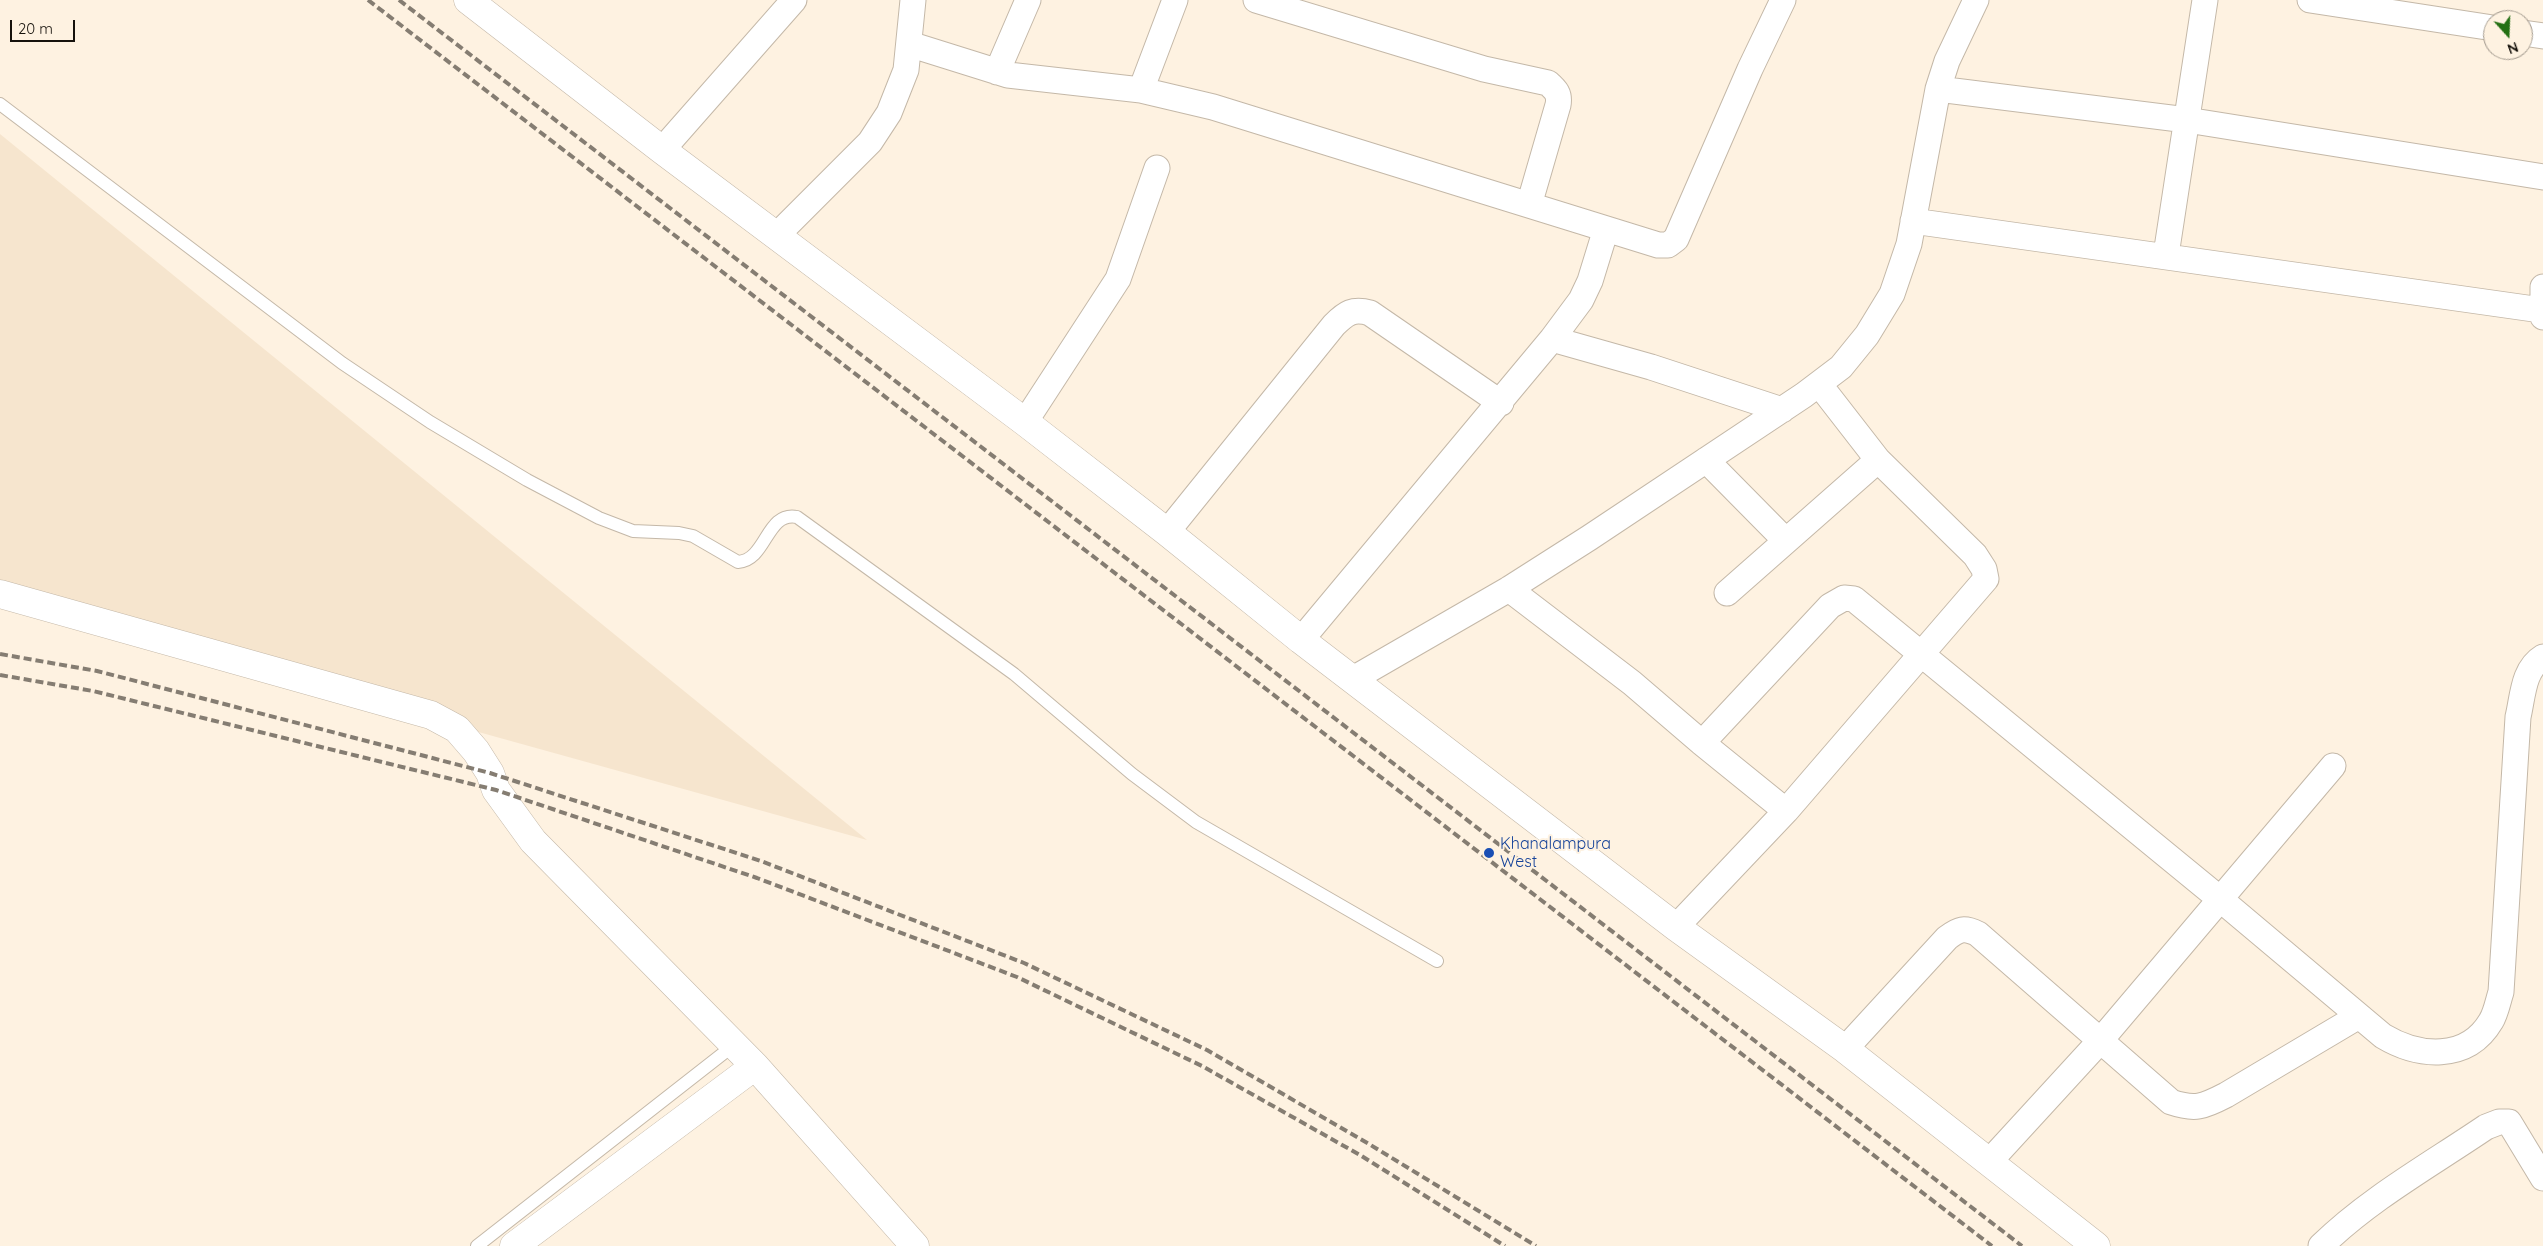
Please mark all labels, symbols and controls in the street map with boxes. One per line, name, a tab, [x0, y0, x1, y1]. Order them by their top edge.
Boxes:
scale bar	[12, 10, 78, 42]
north arrow	[2483, 10, 2533, 60]
text: 20 m	[18, 19, 53, 38]
text: N	[2505, 38, 2521, 58]
place label: Khanalampura West	[1500, 834, 1611, 872]
marker: Khanalampura West	[1482, 846, 1496, 860]

